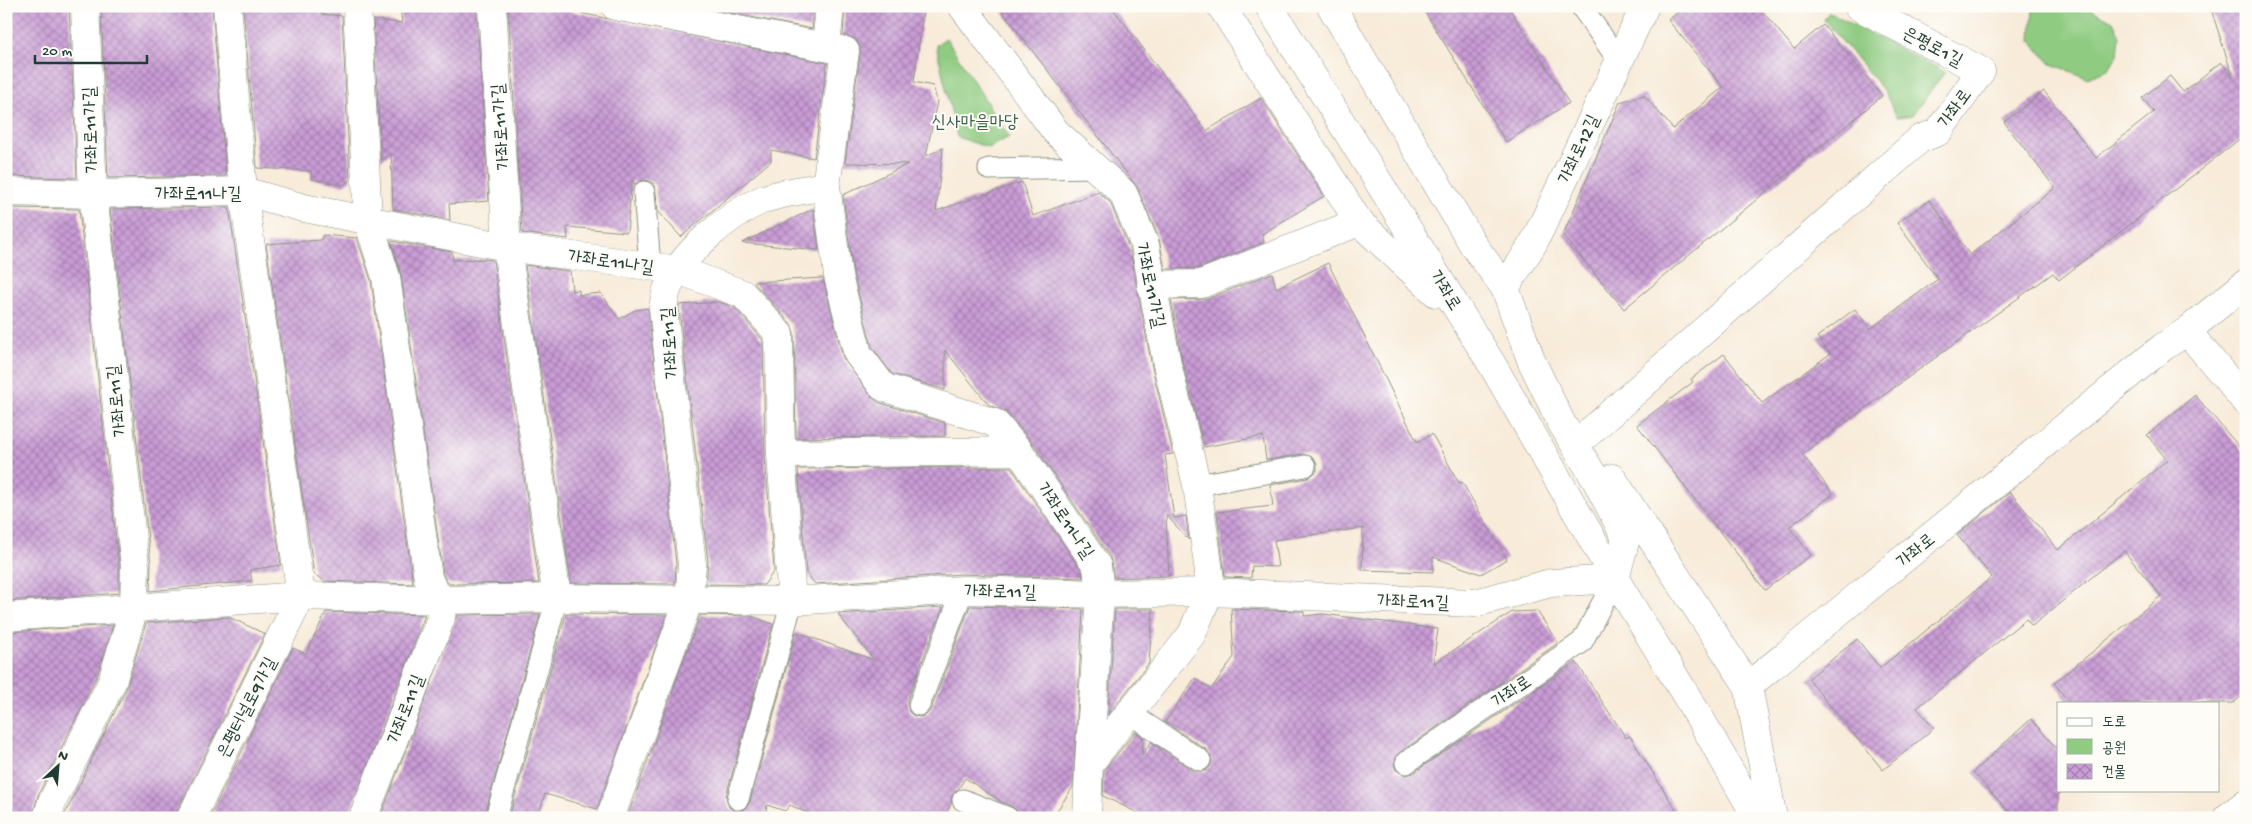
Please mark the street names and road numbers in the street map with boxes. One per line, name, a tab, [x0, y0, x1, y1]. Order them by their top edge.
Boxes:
street label: 은평로1길	[1898, 24, 1966, 73]
street label: 가좌로11가길	[489, 82, 516, 171]
street label: 가좌로11가길	[80, 86, 105, 174]
street label: 가좌로	[1935, 86, 1977, 133]
street label: 가좌로12길	[1555, 112, 1606, 188]
street label: 가좌로11나길	[155, 185, 242, 206]
street label: 가좌로11가길	[1129, 241, 1168, 331]
street label: 가좌로11나길	[566, 247, 656, 280]
street label: 가좌로	[1423, 267, 1464, 315]
street label: 가좌로11길	[658, 305, 684, 380]
street label: 가좌로11길	[104, 363, 133, 438]
street label: 가좌로11나길	[1031, 479, 1097, 564]
street label: 가좌로	[1893, 530, 1940, 574]
street label: 가좌로11길	[964, 582, 1037, 605]
street label: 가좌로11길	[1376, 592, 1450, 615]
street label: 은평터널로9가길	[214, 654, 283, 762]
street label: 가좌로11길	[385, 672, 430, 747]
street label: 가좌로	[1489, 672, 1536, 714]

